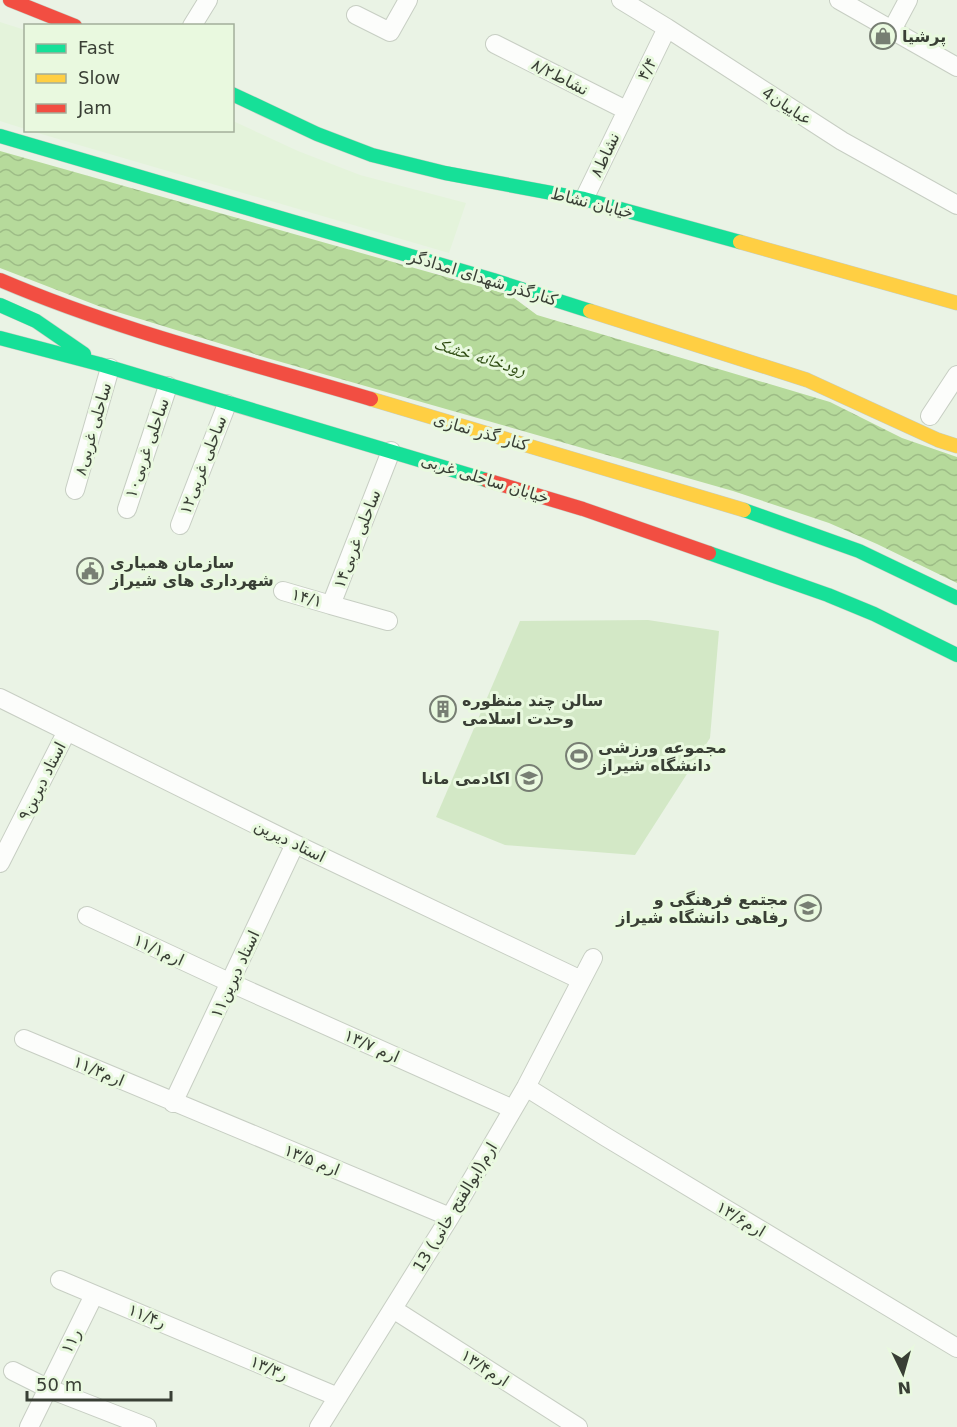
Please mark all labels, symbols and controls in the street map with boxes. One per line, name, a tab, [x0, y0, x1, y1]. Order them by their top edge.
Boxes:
shop icon: پرشیا	[868, 21, 898, 51]
legend	[24, 24, 234, 132]
place label: پرشیا	[902, 27, 946, 47]
text: Fast	[78, 37, 114, 58]
street label: نشاط۸/۲	[529, 55, 591, 99]
street label: ۴/۴	[633, 55, 661, 83]
text: Slow	[78, 67, 120, 88]
street label: عباییان4	[759, 83, 815, 129]
text: Jam	[77, 97, 112, 118]
street label: نشاط۸	[586, 130, 624, 180]
street label: خیابان نشاط	[549, 184, 635, 222]
street label: کنارگذر شهدای امدادگر	[405, 246, 560, 311]
water label: رودخانه خشک	[432, 332, 529, 380]
street label: ساحلی غربی۸	[71, 380, 116, 478]
street label: ساحلی غربی۱۰	[121, 396, 174, 501]
street label: کنار گذر نمازی	[431, 409, 531, 456]
street label: ساحلی غربی۱۲	[175, 413, 231, 517]
street label: خیابان ساحلی غربی	[419, 451, 551, 508]
street label: ساحلی غربی۱۴	[329, 487, 385, 591]
place label: سازمان همیاری شهرداری های شیراز	[109, 553, 274, 590]
public building icon: سازمان همیاری شهرداری های شیراز	[75, 556, 105, 586]
street label: ۱۴/۱	[289, 585, 325, 611]
place label: سالن چند منظوره وحدت اسلامی	[462, 691, 603, 728]
building icon: سالن چند منظوره وحدت اسلامی	[428, 694, 458, 724]
place label: مجموعه ورزشی دانشگاه شیراز	[597, 738, 727, 775]
street label: استاد دیرین۹	[14, 739, 71, 824]
sports icon: مجموعه ورزشی دانشگاه شیراز	[564, 741, 594, 771]
school or university icon: اکادمی مانا	[514, 763, 544, 793]
place label: اکادمی مانا	[421, 769, 510, 788]
street label: استاد دیرین	[251, 816, 329, 867]
place label: مجتمع فرهنگی و رفاهی دانشگاه شیراز	[615, 890, 788, 927]
school or university icon: مجتمع فرهنگی و رفاهی دانشگاه شیراز	[793, 893, 823, 923]
street label: استاد دیرین۱۱	[207, 927, 264, 1021]
street label: ۱۱/۱ارم	[130, 930, 187, 971]
street label: ۱۳/۷ ارم	[341, 1025, 403, 1067]
street label: ۱۱/۳ارم	[70, 1052, 127, 1091]
street label: 13 ارم(ابوالفتح خانی)	[409, 1139, 502, 1276]
street label: ۱۳/۵ ارم	[281, 1140, 343, 1181]
street label: ۱۳/۶ارم	[713, 1197, 769, 1242]
street label: ۱۱/۴ر	[125, 1300, 169, 1333]
street label: ۱۱ر	[57, 1326, 86, 1357]
north arrow	[873, 1343, 933, 1403]
street label: ۱۳/۴ارم	[457, 1346, 513, 1391]
street label: ۱۳/۳ر	[247, 1352, 291, 1385]
scale bar	[27, 1364, 171, 1402]
text: 50 m	[36, 1374, 82, 1395]
text: N	[897, 1377, 912, 1397]

